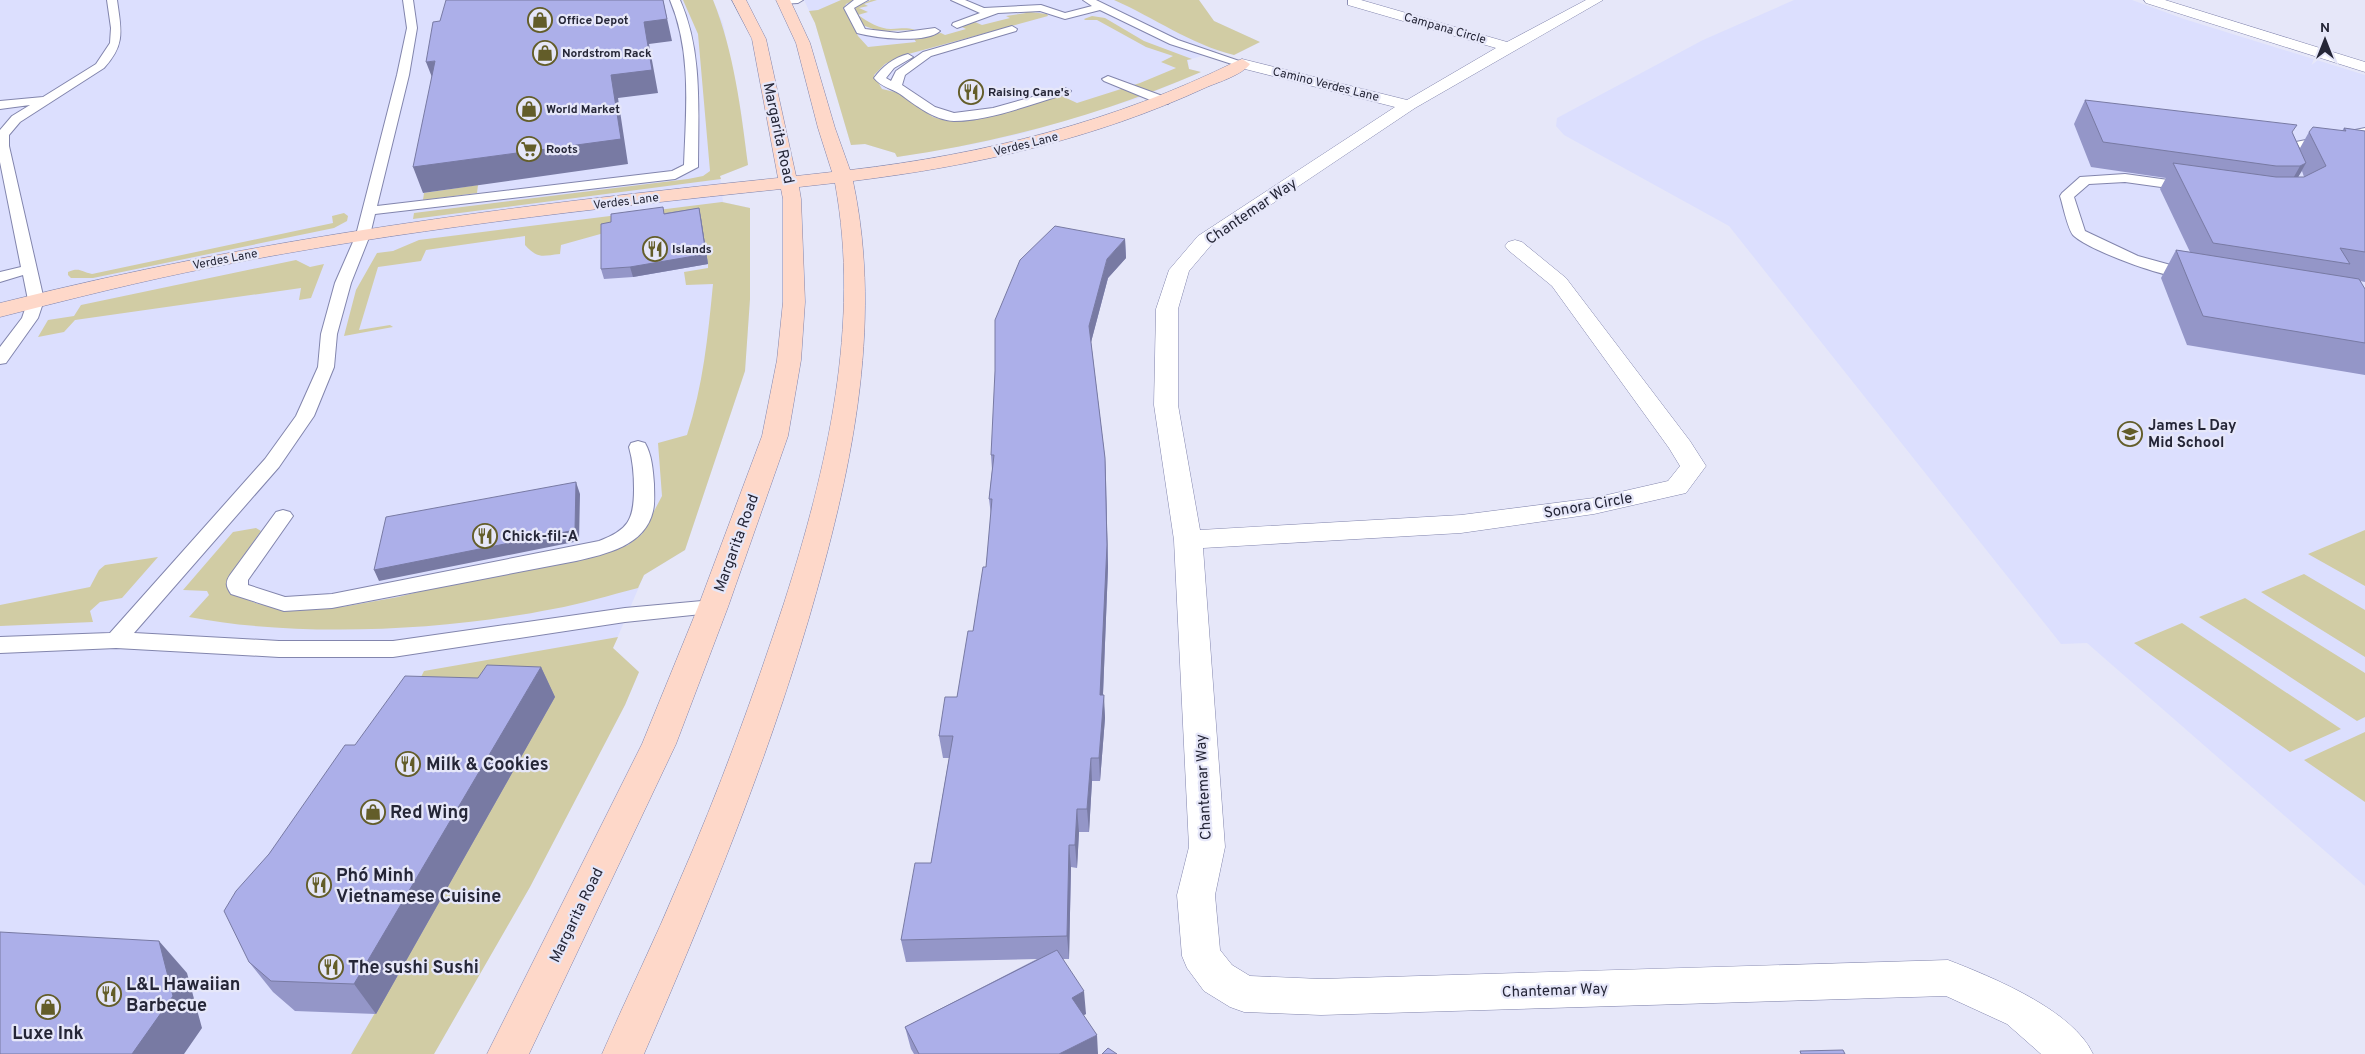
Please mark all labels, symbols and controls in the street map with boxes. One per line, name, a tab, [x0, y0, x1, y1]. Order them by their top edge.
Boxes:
shop icon: Office Depot	[527, 7, 553, 33]
street label: Campana Circle	[1402, 10, 1488, 48]
place label: Office Depot	[558, 13, 629, 29]
north arrow	[2300, 15, 2350, 65]
text: N	[2320, 20, 2330, 37]
shop icon: Nordstrom Rack	[532, 40, 558, 66]
place label: Nordstrom Rack	[562, 46, 652, 62]
street label: Camino Verdes Lane	[1271, 64, 1381, 106]
restaurant icon: Raising Cane's	[958, 79, 984, 105]
street label: Margarita Road	[758, 81, 798, 186]
place label: Raising Cane's	[988, 85, 1070, 101]
shop icon: World Market	[516, 96, 542, 122]
place label: World Market	[546, 102, 620, 118]
street label: Verdes Lane	[992, 129, 1060, 161]
supermarket icon: Roots	[516, 136, 542, 162]
place label: Roots	[546, 142, 578, 158]
street label: Chantemar Way	[1202, 175, 1301, 250]
street label: Verdes Lane	[593, 190, 660, 214]
restaurant icon: Islands	[642, 236, 668, 262]
place label: Islands	[672, 242, 712, 258]
street label: Verdes Lane	[191, 246, 259, 274]
place label: James L Day Mid School	[2148, 417, 2237, 453]
school or university icon: James L Day Mid School	[2117, 421, 2143, 447]
street label: Sonora Circle	[1543, 489, 1634, 524]
street label: Margarita Road	[711, 492, 764, 595]
restaurant icon: Chick-fil-A	[472, 523, 498, 549]
place label: Chick-fil-A	[502, 528, 578, 547]
street label: Chantemar Way	[1192, 733, 1217, 840]
restaurant icon: Milk & Cookies	[395, 751, 421, 777]
place label: Milk & Cookies	[426, 754, 549, 777]
shop icon: Red Wing	[360, 799, 386, 825]
place label: Red Wing	[390, 802, 469, 825]
place label: Phó Minh Vietnamese Cuisine	[336, 865, 501, 909]
street label: Margarita Road	[546, 865, 608, 966]
restaurant icon: Phó Minh Vietnamese Cuisine	[306, 872, 332, 898]
restaurant icon: The sushi Sushi	[318, 954, 344, 980]
place label: The sushi Sushi	[348, 957, 479, 980]
place label: L&L Hawaiian Barbecue	[126, 974, 241, 1018]
street label: Chantemar Way	[1502, 980, 1609, 1003]
restaurant icon: L&L Hawaiian Barbecue	[96, 981, 122, 1007]
shop icon: Luxe Ink	[35, 994, 61, 1020]
place label: Luxe Ink	[12, 1023, 84, 1046]

